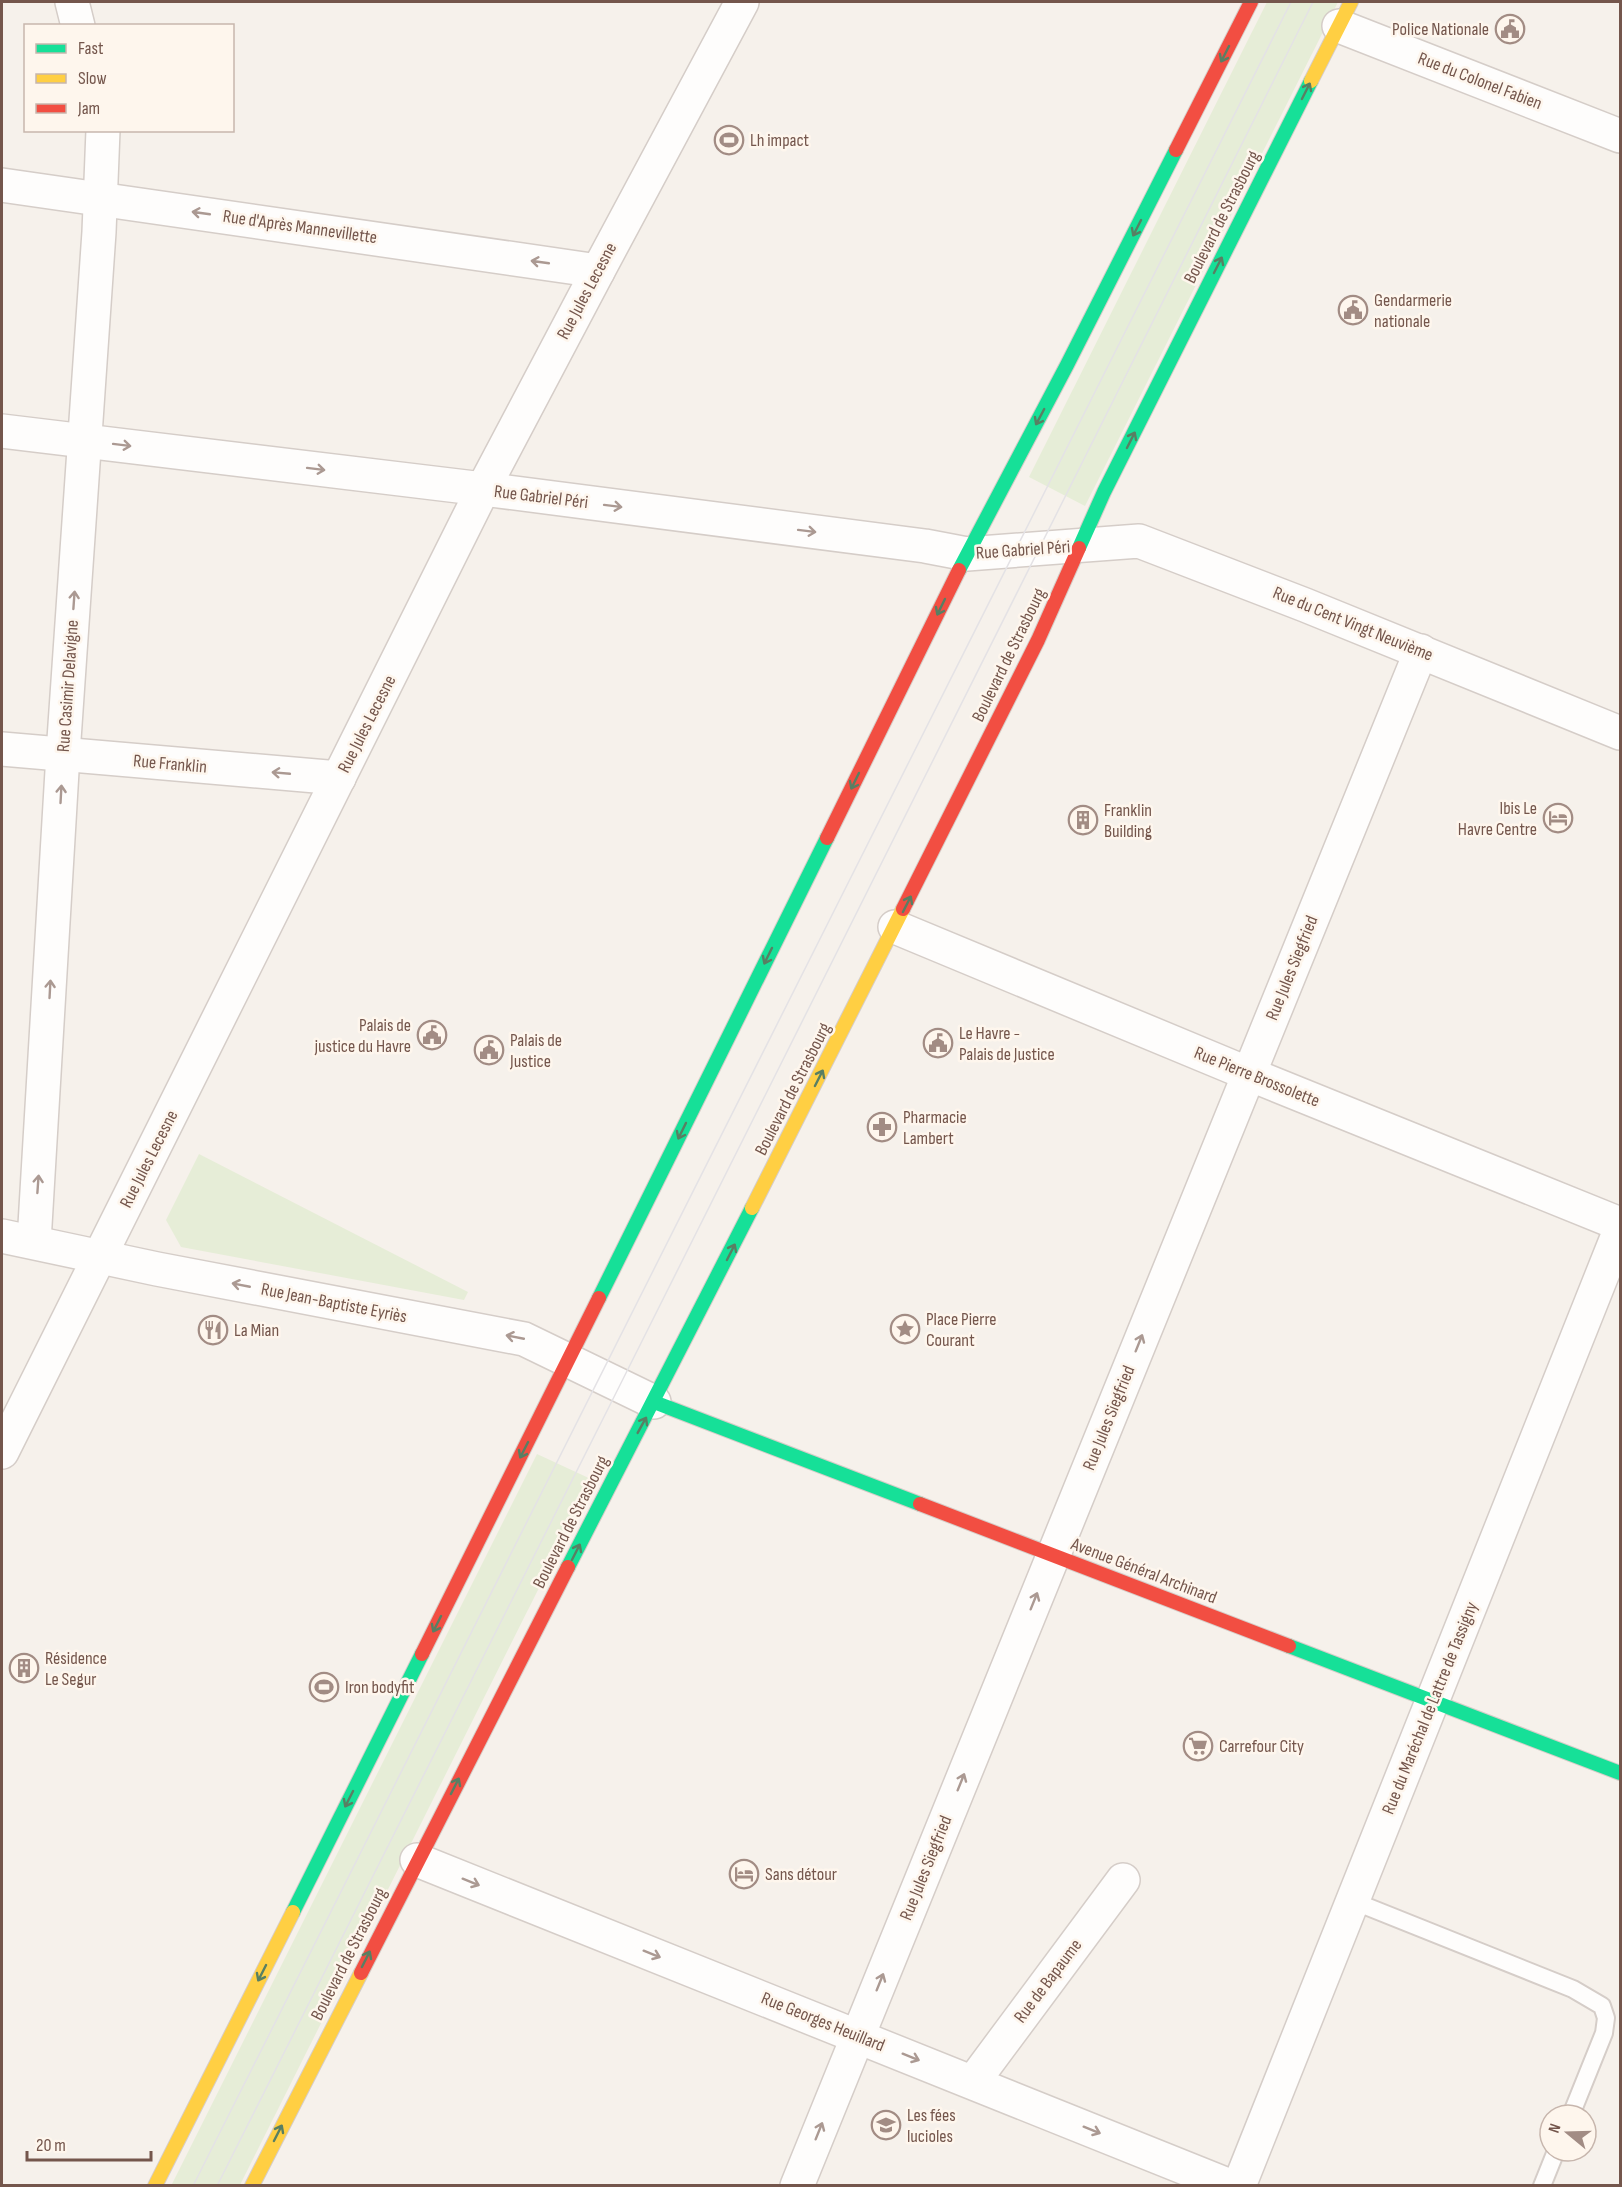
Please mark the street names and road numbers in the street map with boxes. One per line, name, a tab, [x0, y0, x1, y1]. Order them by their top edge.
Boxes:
street label: Rue du Colonel Fabien	[1415, 48, 1545, 114]
street label: Boulevard de Strasbourg	[1180, 147, 1264, 287]
street label: Rue d'Après Mannevillette	[221, 206, 379, 248]
street label: Rue Jules Lecesne	[553, 239, 621, 343]
street label: Rue Gabriel Péri	[493, 481, 589, 513]
street label: Rue Gabriel Péri	[975, 536, 1071, 564]
street label: Rue du Cent Vingt Neuvième	[1270, 582, 1436, 666]
street label: Boulevard de Strasbourg	[968, 585, 1050, 725]
street label: Rue Casimir Delavigne	[53, 619, 83, 753]
street label: Rue Jules Lecesne	[333, 672, 401, 776]
street label: Rue Franklin	[132, 750, 208, 778]
street label: Rue Jules Siegfried	[1261, 913, 1323, 1023]
street label: Boulevard de Strasbourg	[751, 1019, 835, 1159]
street label: Rue Pierre Brossolette	[1191, 1042, 1323, 1112]
street label: Rue Jules Lecesne	[115, 1107, 183, 1211]
street label: Rue Jean-Baptiste Eyriès	[259, 1279, 409, 1327]
street label: Rue Jules Siegfried	[1078, 1363, 1140, 1473]
street label: Boulevard de Strasbourg	[529, 1452, 613, 1592]
street label: Avenue Général Archinard	[1067, 1533, 1220, 1608]
street label: Rue du Maréchal de Lattre de Tassigny	[1378, 1599, 1482, 1817]
street label: Rue Jules Siegfried	[895, 1813, 957, 1923]
street label: Boulevard de Strasbourg	[307, 1884, 391, 2024]
street label: Rue de Bapaume	[1010, 1935, 1086, 2027]
street label: Rue Georges Heuillard	[758, 1988, 888, 2056]

